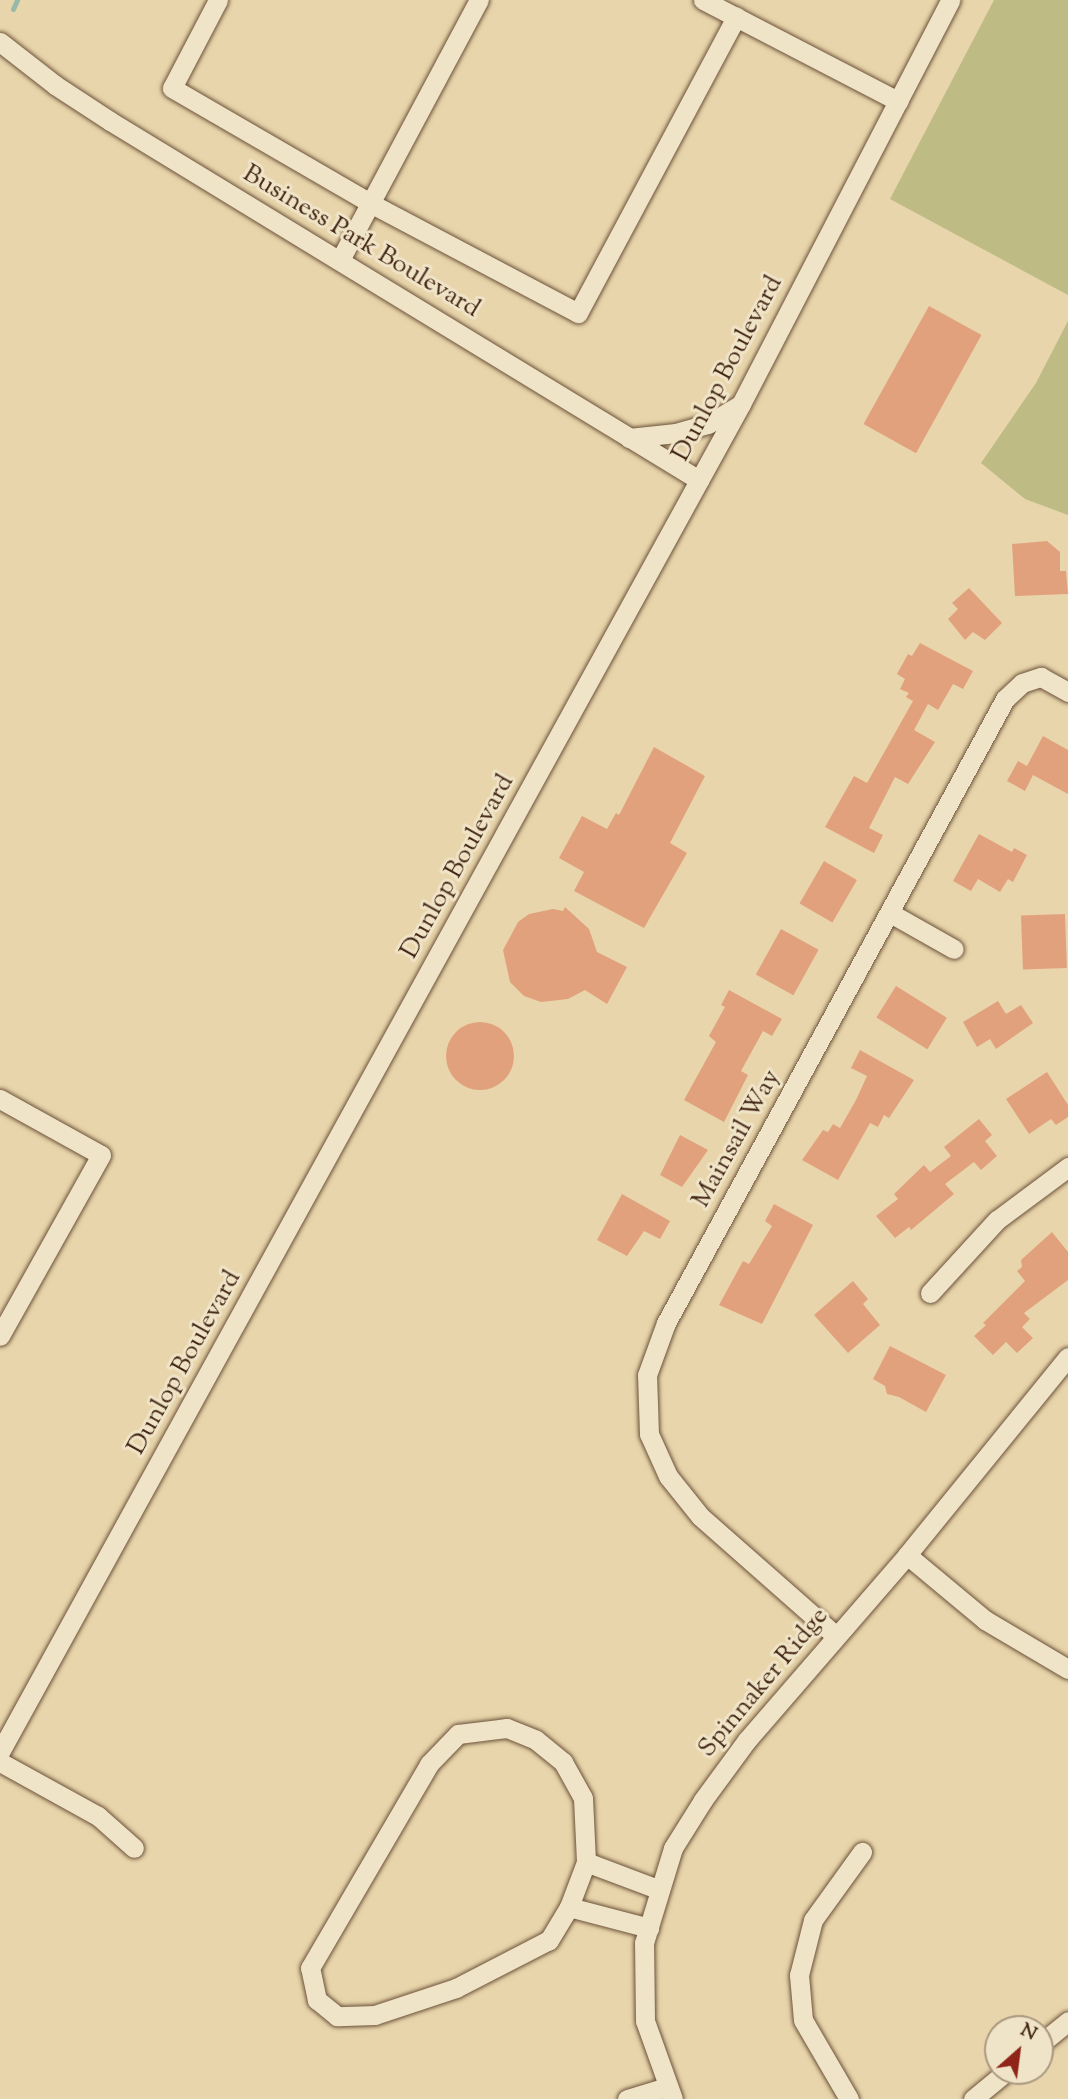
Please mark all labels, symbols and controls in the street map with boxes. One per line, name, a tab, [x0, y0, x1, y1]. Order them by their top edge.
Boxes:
street label: Business Park Boulevard	[237, 159, 485, 325]
street label: Dunlop Boulevard	[666, 271, 790, 467]
street label: Dunlop Boulevard	[394, 769, 522, 965]
street label: Mainsail Way	[686, 1065, 788, 1213]
street label: Dunlop Boulevard	[121, 1265, 249, 1461]
street label: Spinnaker Ridge	[692, 1602, 836, 1764]
north arrow	[984, 2015, 1054, 2085]
text: N	[1015, 2017, 1041, 2048]

